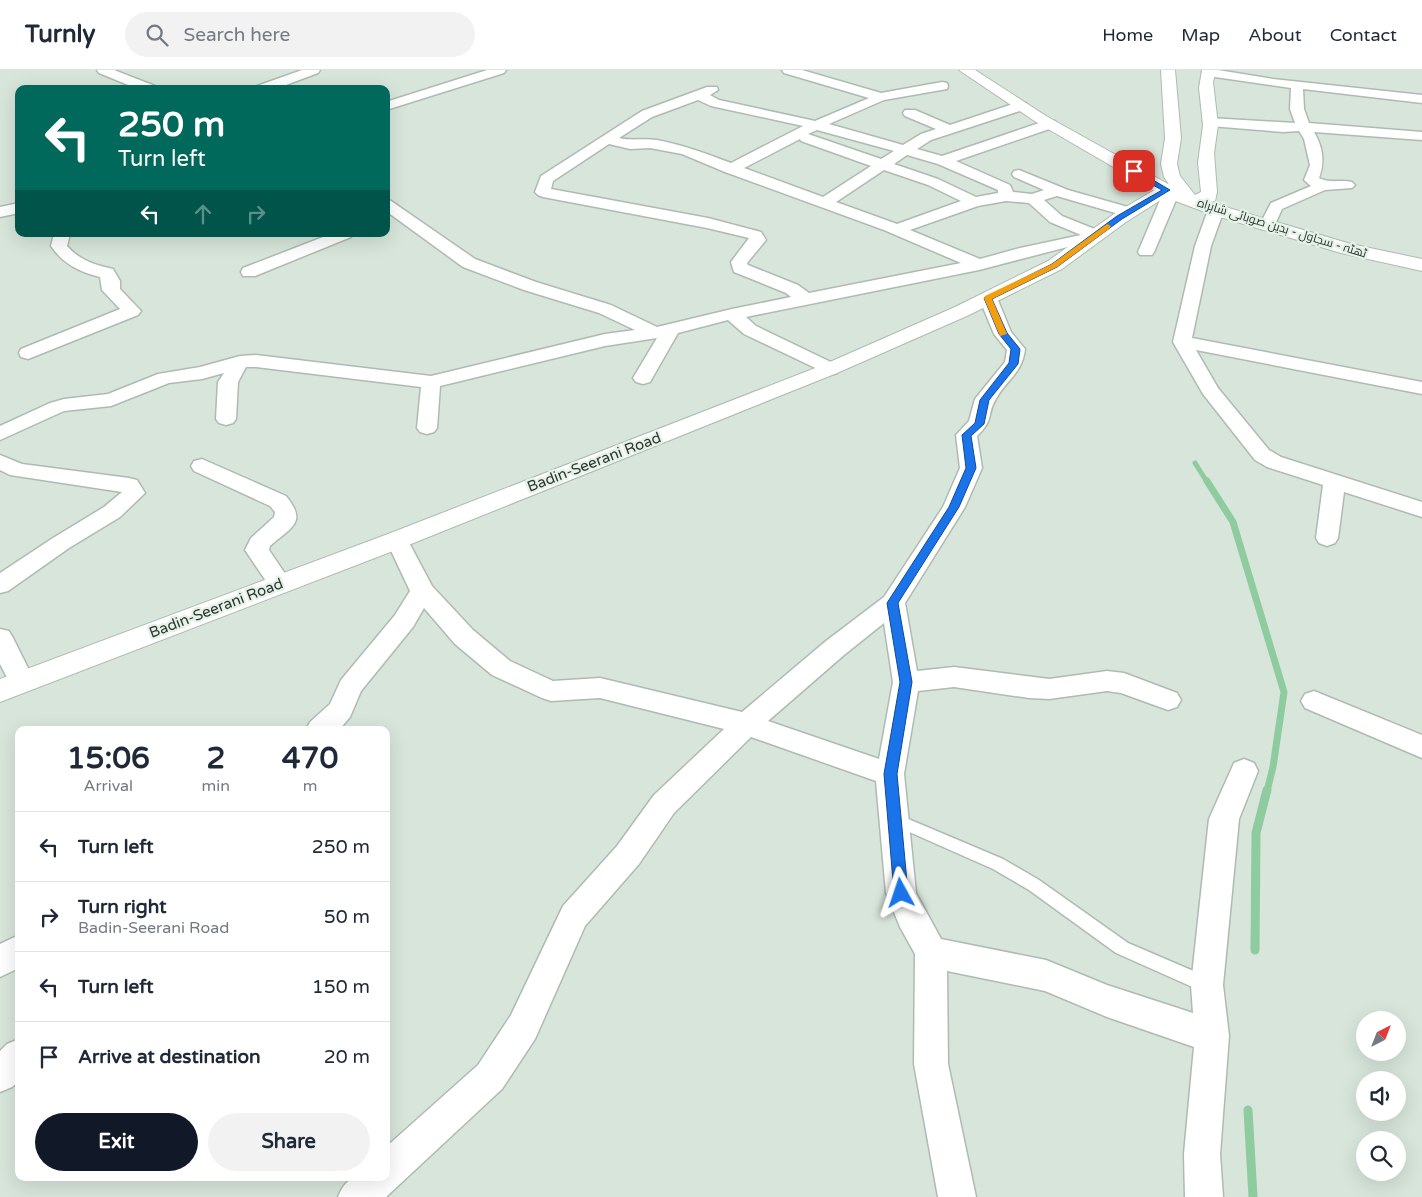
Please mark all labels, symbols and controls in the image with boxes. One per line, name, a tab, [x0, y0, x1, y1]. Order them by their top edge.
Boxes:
search box	[125, 12, 475, 57]
text: Turnly	[25, 20, 95, 49]
icon: search	[143, 21, 171, 49]
text: Search here	[183, 24, 290, 46]
text: Home	[1102, 24, 1153, 46]
text: Map	[1181, 24, 1220, 46]
text: About	[1248, 24, 1302, 46]
text: Contact	[1330, 24, 1397, 46]
text: 250 m	[118, 104, 225, 146]
icon: left	[35, 105, 100, 170]
text: Turn left	[118, 146, 206, 172]
pin	[1113, 150, 1155, 192]
icon: arrive	[1120, 157, 1148, 185]
street label: ٹھٹہ - سجاول - بدین صوبائی شاہراہ	[1195, 196, 1369, 262]
icon: left	[136, 200, 164, 228]
icon: ahead	[189, 200, 217, 228]
icon: right	[242, 200, 270, 228]
street label: Badin-Seerani Road	[525, 428, 663, 496]
street label: Badin-Seerani Road	[147, 574, 285, 642]
text: 15:06	[67, 740, 150, 777]
text: 2	[206, 740, 225, 777]
text: 470	[282, 740, 338, 777]
text: Arrival	[84, 776, 133, 796]
text: min	[202, 776, 230, 796]
text: m	[303, 776, 317, 796]
icon: left	[35, 833, 63, 861]
text: Turn left	[78, 836, 154, 858]
text: 250 m	[312, 836, 370, 858]
position arrow	[874, 866, 926, 918]
text: Turn right	[78, 896, 166, 918]
icon: right	[35, 903, 63, 931]
text: 50 m	[324, 906, 370, 928]
text: Badin-Seerani Road	[78, 918, 229, 938]
icon: left	[35, 973, 63, 1001]
text: Turn left	[78, 976, 154, 998]
text: 150 m	[312, 976, 370, 998]
north arrow	[1356, 1011, 1406, 1061]
map controls	[1356, 1011, 1406, 1181]
icon: arrive	[35, 1043, 63, 1071]
text: Arrive at destination	[78, 1046, 261, 1068]
text: 20 m	[324, 1046, 370, 1068]
button: sound	[1356, 1071, 1406, 1121]
button: Exit	[35, 1113, 198, 1171]
button: Share	[208, 1113, 370, 1171]
button: search	[1356, 1131, 1406, 1181]

